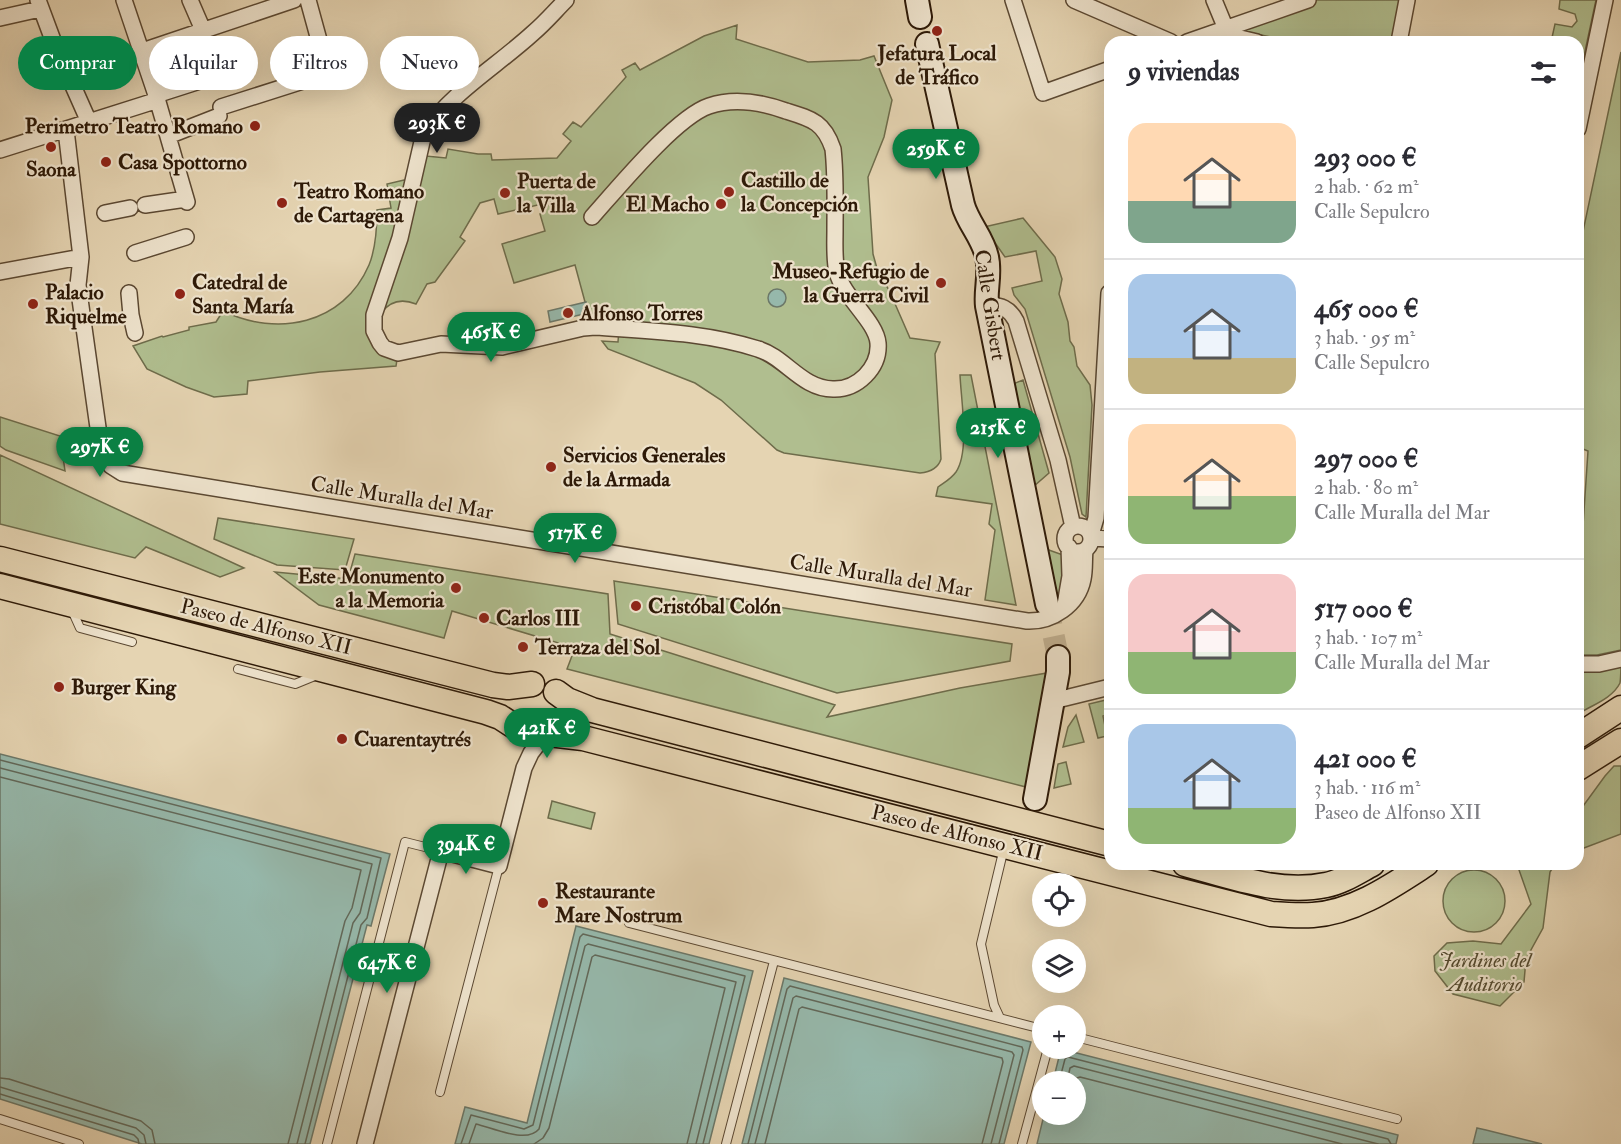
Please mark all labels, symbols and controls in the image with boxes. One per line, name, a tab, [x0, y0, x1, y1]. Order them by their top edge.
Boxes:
marker: Jefatura Local de Tráfico	[930, 24, 944, 38]
chip: Comprar	[18, 36, 137, 90]
chip: Alquilar	[149, 36, 258, 90]
chip: Filtros	[270, 36, 368, 90]
chip: Nuevo	[380, 36, 479, 90]
place label: Jefatura Local de Tráfico	[877, 40, 997, 91]
text: 9 viviendas	[1128, 56, 1239, 88]
icon: filters	[1527, 56, 1560, 89]
pin: 293K €	[388, 103, 486, 154]
text: 293K €	[408, 110, 466, 135]
place label: Perimetro Teatro Romano	[25, 113, 243, 140]
marker: Perimetro Teatro Romano	[248, 119, 262, 133]
pin: 259K €	[887, 129, 985, 180]
text: 259K €	[906, 136, 966, 161]
marker: Saona	[44, 140, 58, 154]
text: 293 000 €	[1314, 142, 1417, 174]
icon: home	[1176, 147, 1248, 219]
place label: Casa Spottorno	[118, 149, 247, 176]
marker: Casa Spottorno	[99, 155, 113, 169]
place label: Saona	[26, 156, 77, 183]
place label: Castillo de la Concepción	[740, 167, 859, 218]
place label: Puerta de la Villa	[516, 168, 596, 219]
text: 2 hab. · 62 m²	[1314, 174, 1419, 199]
place label: Teatro Romano de Cartagena	[293, 178, 424, 229]
marker: Castillo de la Concepción	[722, 185, 736, 199]
marker: Puerta de la Villa	[498, 186, 512, 200]
place label: El Macho	[626, 191, 709, 218]
marker: Teatro Romano de Cartagena	[275, 196, 289, 210]
marker: El Macho	[714, 197, 728, 211]
text: Calle Sepulcro	[1314, 199, 1430, 224]
street label: Calle Gisbert	[968, 248, 1012, 363]
place label: Museo-Refugio de la Guerra Civil	[771, 258, 930, 309]
place label: Catedral de Santa María	[192, 269, 295, 320]
marker: Museo-Refugio de la Guerra Civil	[934, 276, 948, 290]
place label: Palacio Riquelme	[45, 279, 127, 330]
marker: Catedral de Santa María	[173, 287, 187, 301]
text: 465 000 €	[1314, 293, 1419, 325]
marker: Palacio Riquelme	[26, 297, 40, 311]
icon: home	[1176, 298, 1248, 370]
place label: Alfonso Torres	[579, 300, 703, 327]
marker: Alfonso Torres	[561, 306, 575, 320]
pin: 465K €	[442, 312, 540, 363]
text: 465K €	[461, 319, 521, 344]
text: 3 hab. · 95 m²	[1314, 325, 1415, 350]
text: Calle Sepulcro	[1314, 350, 1430, 375]
pin: 215K €	[949, 408, 1047, 459]
text: 215K €	[970, 415, 1026, 440]
pin: 297K €	[51, 427, 149, 478]
text: 297K €	[70, 434, 130, 459]
place label: Servicios Generales de la Armada	[563, 442, 725, 493]
text: 297 000 €	[1314, 443, 1419, 475]
icon: home	[1176, 448, 1248, 520]
marker: Servicios Generales de la Armada	[544, 460, 558, 474]
street label: Calle Muralla del Mar	[309, 470, 495, 526]
text: 2 hab. · 80 m²	[1314, 475, 1418, 500]
text: Calle Muralla del Mar	[1314, 500, 1490, 525]
pin: 517K €	[526, 513, 624, 564]
text: 517K €	[548, 520, 603, 545]
street label: Calle Muralla del Mar	[788, 548, 974, 604]
place label: Este Monumento a la Memoria	[298, 563, 445, 614]
marker: Este Monumento a la Memoria	[449, 581, 463, 595]
street label: Paseo de Alfonso XII	[177, 593, 355, 661]
place label: Cristóbal Colón	[648, 593, 781, 620]
text: 517 000 €	[1314, 593, 1413, 625]
icon: home	[1176, 598, 1248, 670]
marker: Cristóbal Colón	[629, 599, 643, 613]
place label: Carlos III	[496, 605, 581, 632]
marker: Carlos III	[477, 611, 491, 625]
text: 3 hab. · 107 m²	[1314, 625, 1422, 650]
place label: Terraza del Sol	[534, 634, 661, 661]
marker: Terraza del Sol	[516, 640, 530, 654]
text: Calle Muralla del Mar	[1314, 650, 1490, 675]
place label: Burger King	[71, 674, 177, 701]
marker: Burger King	[52, 680, 66, 694]
pin: 421K €	[498, 708, 596, 759]
text: 421K €	[518, 715, 576, 740]
place label: Cuarentaytrés	[354, 726, 471, 753]
marker: Cuarentaytrés	[335, 732, 349, 746]
text: 421 000 €	[1314, 743, 1417, 775]
icon: home	[1176, 748, 1248, 820]
text: 3 hab. · 116 m²	[1314, 775, 1420, 800]
street label: Paseo de Alfonso XII	[868, 799, 1046, 867]
text: Paseo de Alfonso XII	[1314, 800, 1481, 825]
pin: 394K €	[417, 824, 515, 875]
text: 394K €	[437, 831, 495, 856]
map controls	[1032, 873, 1086, 1125]
button: locate	[1032, 873, 1086, 927]
place label: Restaurante Mare Nostrum	[554, 878, 683, 929]
marker: Restaurante Mare Nostrum	[536, 896, 550, 910]
button: layers	[1032, 939, 1086, 993]
pin: 647K €	[338, 943, 436, 994]
park label: Jardines del Auditorio	[1439, 947, 1533, 998]
text: 647K €	[357, 950, 417, 975]
button: +	[1032, 1005, 1086, 1059]
button: −	[1032, 1071, 1086, 1125]

